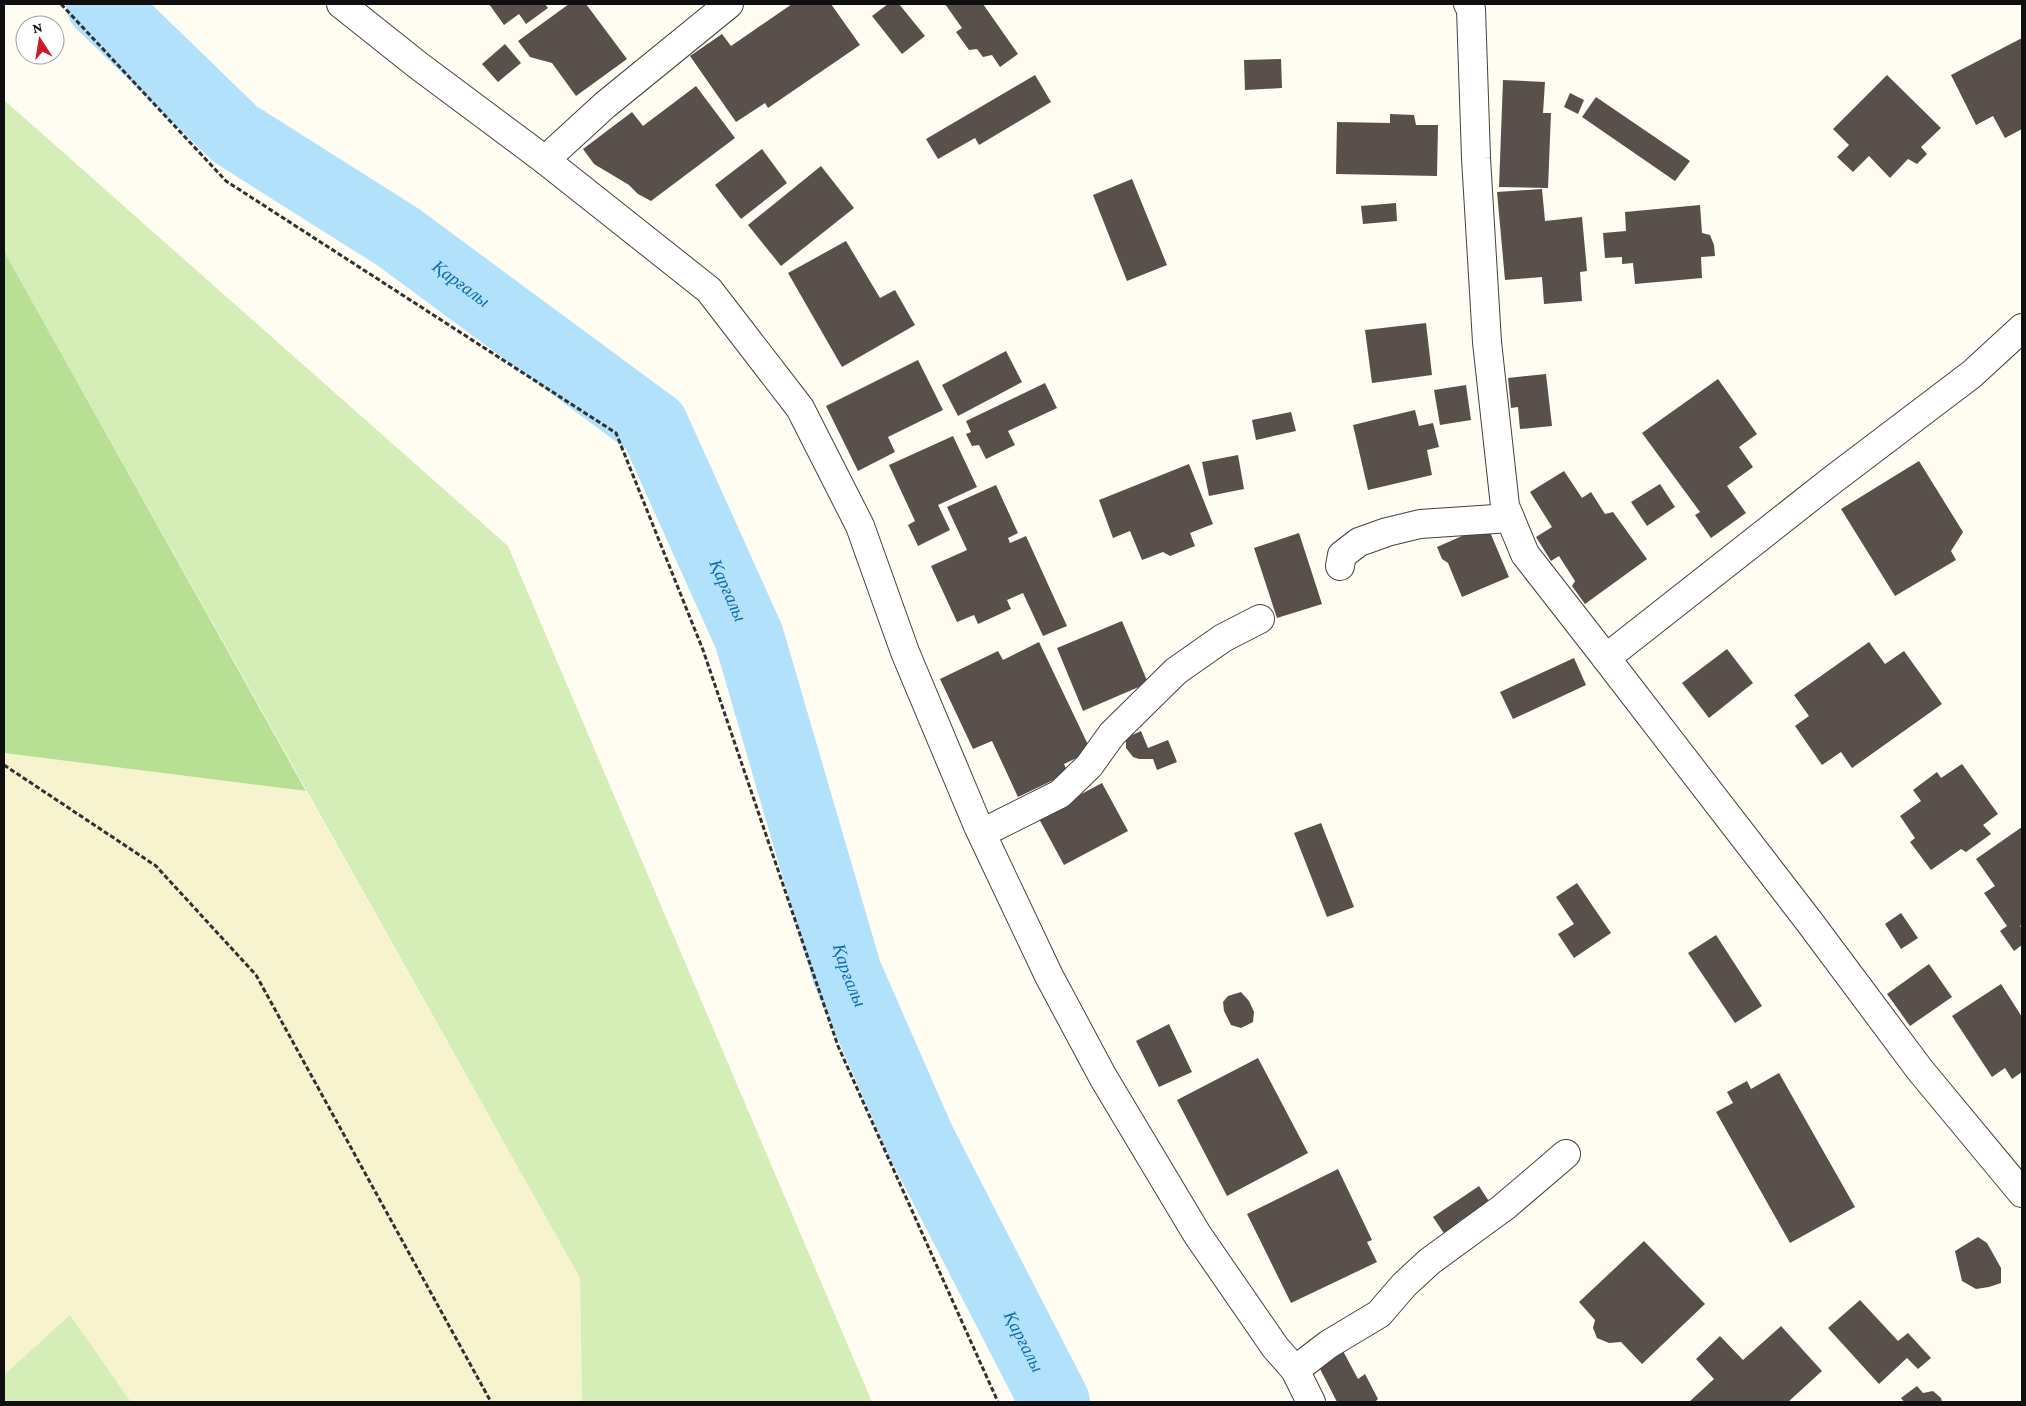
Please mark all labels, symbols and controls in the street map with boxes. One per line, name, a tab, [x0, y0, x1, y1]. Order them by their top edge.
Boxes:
north arrow	[15, 15, 65, 65]
text: N	[31, 18, 44, 36]
water label: Қарғалы	[428, 255, 494, 311]
water label: Қарғалы	[705, 555, 751, 625]
water label: Қарғалы	[829, 940, 871, 1010]
water label: Қарғалы	[999, 1307, 1048, 1375]

